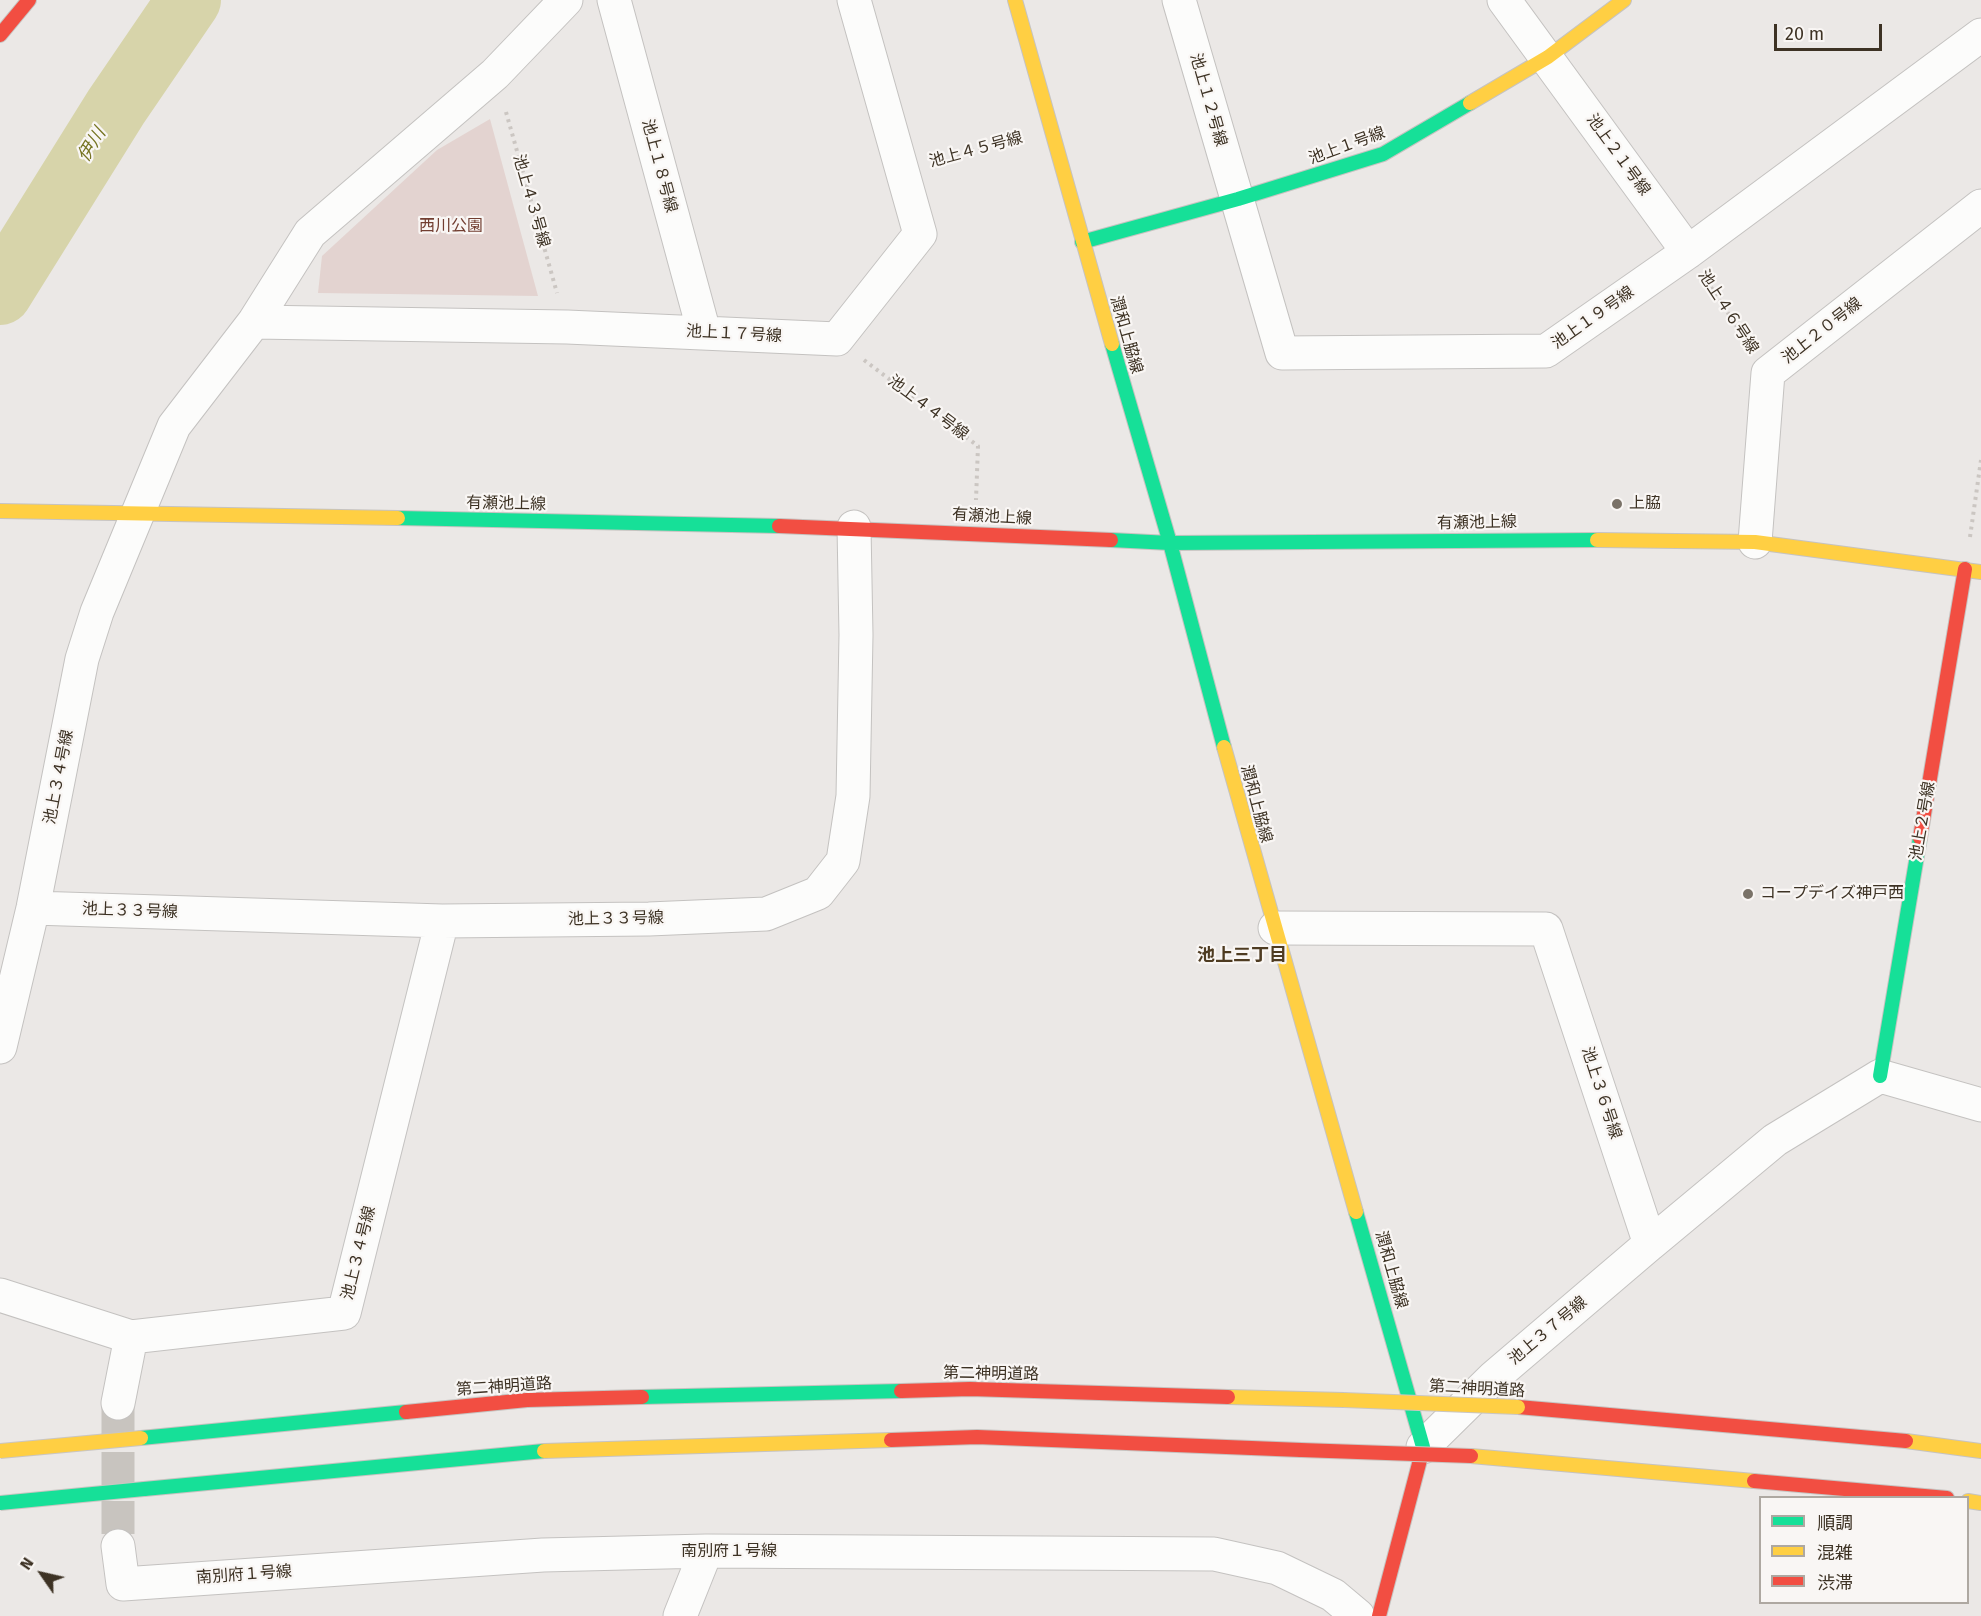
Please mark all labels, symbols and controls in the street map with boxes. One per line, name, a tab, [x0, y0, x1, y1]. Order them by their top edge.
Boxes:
scale bar	[1777, 12, 1885, 50]
text: 20 m	[1785, 23, 1824, 45]
street label: 池上１２号線	[1186, 51, 1230, 149]
street label: 池上２１号線	[1582, 111, 1654, 199]
street label: 池上１８号線	[637, 117, 681, 215]
street label: 池上１号線	[1306, 123, 1388, 169]
water label: 伊川	[73, 124, 111, 166]
street label: 池上４５号線	[927, 128, 1025, 172]
street label: 池上４３号線	[509, 152, 553, 250]
park label: 西川公園	[419, 217, 483, 237]
street label: 池上４６号線	[1694, 267, 1762, 357]
street label: 池上１９号線	[1548, 283, 1638, 353]
street label: 潤和上脇線	[1106, 294, 1146, 376]
street label: 池上２０号線	[1778, 294, 1866, 368]
street label: 池上１７号線	[686, 322, 782, 346]
street label: 池上４４号線	[884, 371, 972, 445]
street label: 有瀬池上線	[466, 494, 546, 514]
place label: 上脇	[1629, 494, 1661, 514]
marker: 上脇	[1610, 497, 1624, 511]
street label: 有瀬池上線	[952, 505, 1032, 529]
street label: 有瀬池上線	[1437, 513, 1517, 533]
street label: 池上３４号線	[40, 728, 78, 826]
street label: 潤和上脇線	[1236, 763, 1276, 845]
street label: 池上２号線	[1907, 780, 1939, 862]
place label: コープデイズ神戸西	[1760, 884, 1904, 904]
marker: コープデイズ神戸西	[1741, 887, 1755, 901]
street label: 池上３３号線	[82, 900, 178, 922]
street label: 池上３３号線	[568, 909, 664, 929]
district label: 池上三丁目	[1197, 945, 1287, 967]
street label: 池上３６号線	[1577, 1044, 1625, 1142]
street label: 池上３４号線	[338, 1204, 380, 1302]
street label: 潤和上脇線	[1371, 1229, 1411, 1311]
street label: 池上３７号線	[1505, 1293, 1591, 1369]
street label: 第二神明道路	[943, 1364, 1039, 1384]
street label: 第二神明道路	[455, 1374, 553, 1400]
street label: 第二神明道路	[1429, 1377, 1525, 1401]
legend	[1759, 1496, 1969, 1604]
text: 順調	[1817, 1512, 1853, 1534]
street label: 南別府１号線	[681, 1542, 777, 1562]
text: 混雑	[1817, 1542, 1853, 1564]
north arrow	[12, 1544, 72, 1604]
text: N	[16, 1554, 38, 1573]
street label: 南別府１号線	[195, 1562, 293, 1588]
text: 渋滞	[1817, 1572, 1853, 1594]

